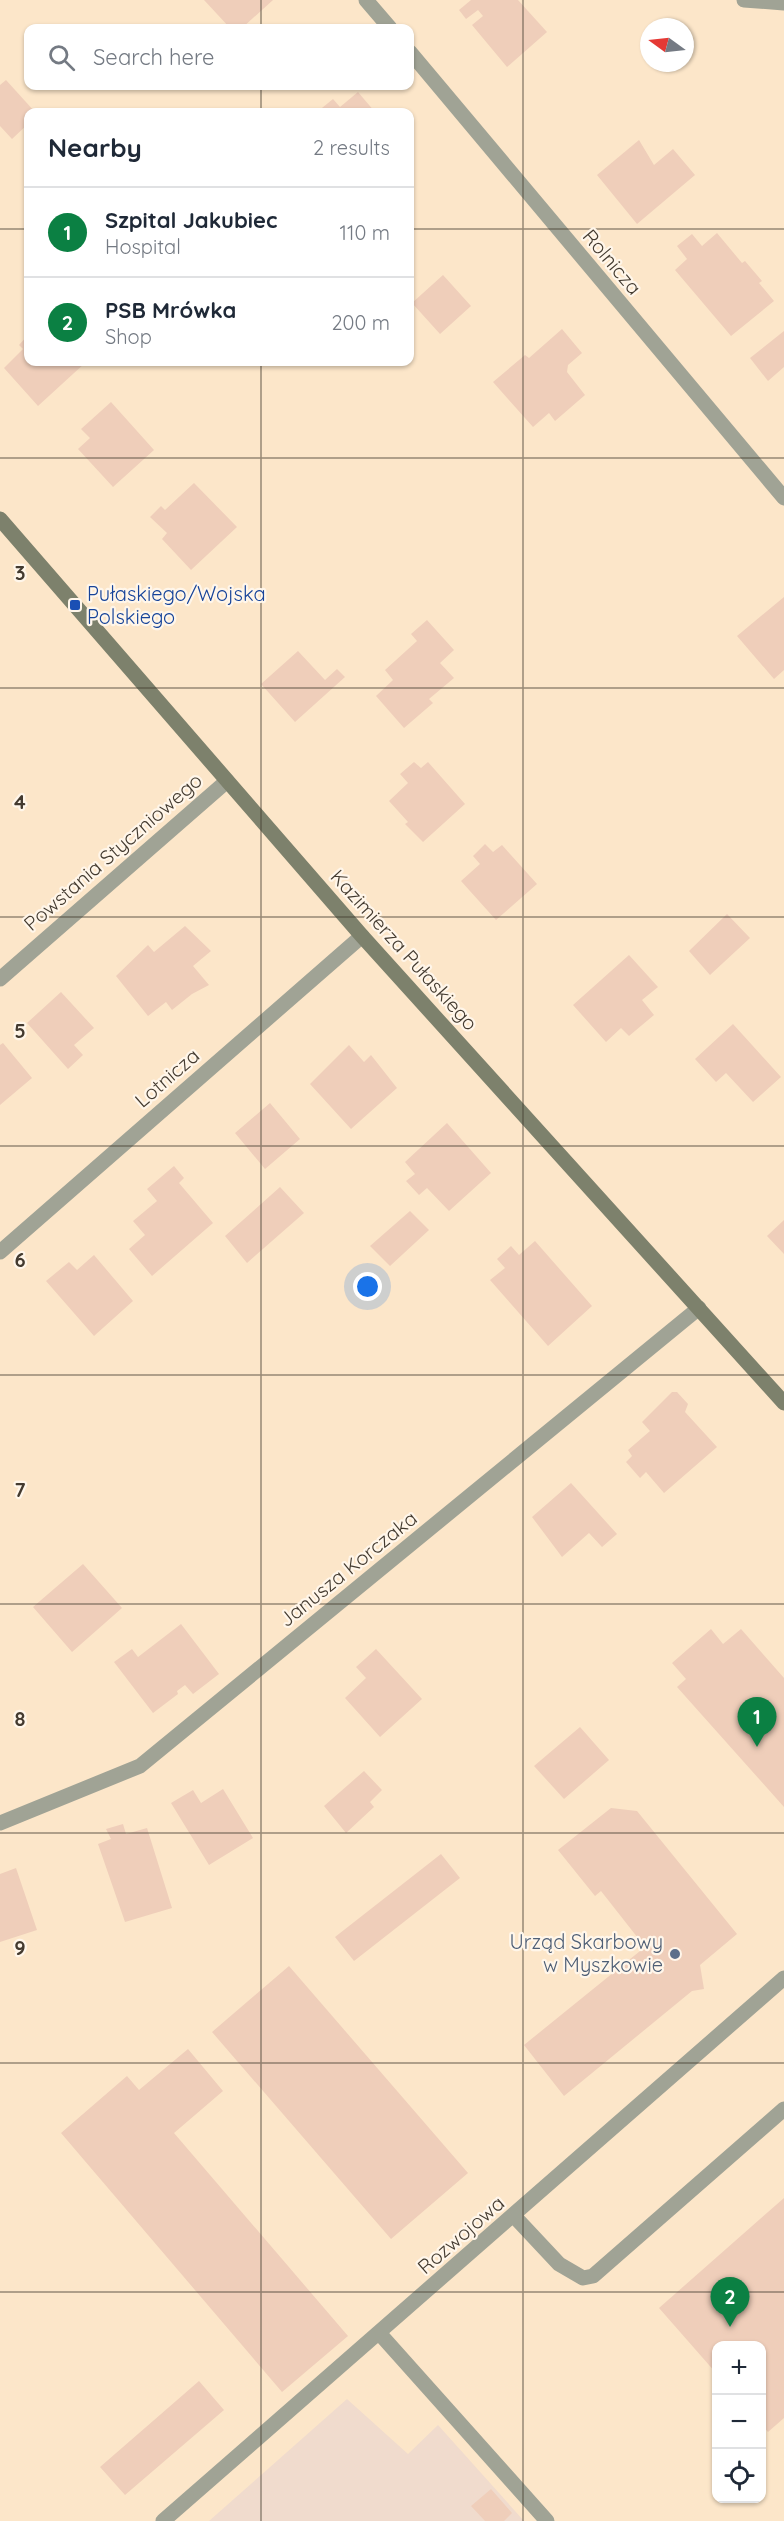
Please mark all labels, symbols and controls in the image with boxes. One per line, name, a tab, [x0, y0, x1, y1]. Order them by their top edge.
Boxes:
north arrow	[640, 18, 694, 72]
search box	[24, 24, 414, 90]
icon: search	[45, 41, 78, 74]
text: Search here	[93, 43, 214, 71]
text: Nearby	[48, 131, 142, 164]
text: 2 results	[313, 135, 390, 160]
text: Szpital Jakubiec	[105, 206, 277, 234]
text: 1	[64, 220, 71, 245]
text: 110 m	[340, 220, 390, 245]
street label: Rolnicza	[578, 224, 647, 300]
text: Hospital	[105, 234, 181, 259]
text: PSB Mrówka	[105, 296, 236, 324]
text: 2	[62, 310, 73, 335]
text: 200 m	[331, 310, 390, 335]
text: Shop	[105, 324, 152, 349]
text: 3	[15, 560, 25, 585]
place label: Pułaskiego/Wojska Polskiego	[87, 581, 266, 629]
marker: Pułaskiego/Wojska Polskiego	[68, 598, 82, 612]
street label: Powstania Styczniowego	[18, 767, 207, 936]
text: 4	[14, 789, 26, 814]
street label: Kazimierza Pułaskiego	[326, 864, 483, 1035]
text: 5	[14, 1018, 26, 1043]
street label: Lotnicza	[129, 1043, 204, 1112]
text: 6	[14, 1247, 26, 1272]
your location	[353, 1272, 382, 1301]
text: 7	[15, 1477, 26, 1502]
street label: Janusza Korczaka	[274, 1505, 422, 1632]
pin: 1	[738, 1698, 777, 1747]
text: 8	[15, 1706, 26, 1731]
place label: Urząd Skarbowy w Myszkowie	[510, 1929, 663, 1977]
text: 9	[14, 1935, 26, 1960]
marker: Urząd Skarbowy w Myszkowie	[668, 1947, 682, 1961]
street label: Rozwojowa	[412, 2190, 509, 2279]
pin: 2	[710, 2278, 750, 2327]
map controls	[712, 2341, 766, 2503]
button: +	[712, 2341, 766, 2395]
button: −	[712, 2395, 766, 2449]
button: locate	[712, 2449, 766, 2503]

